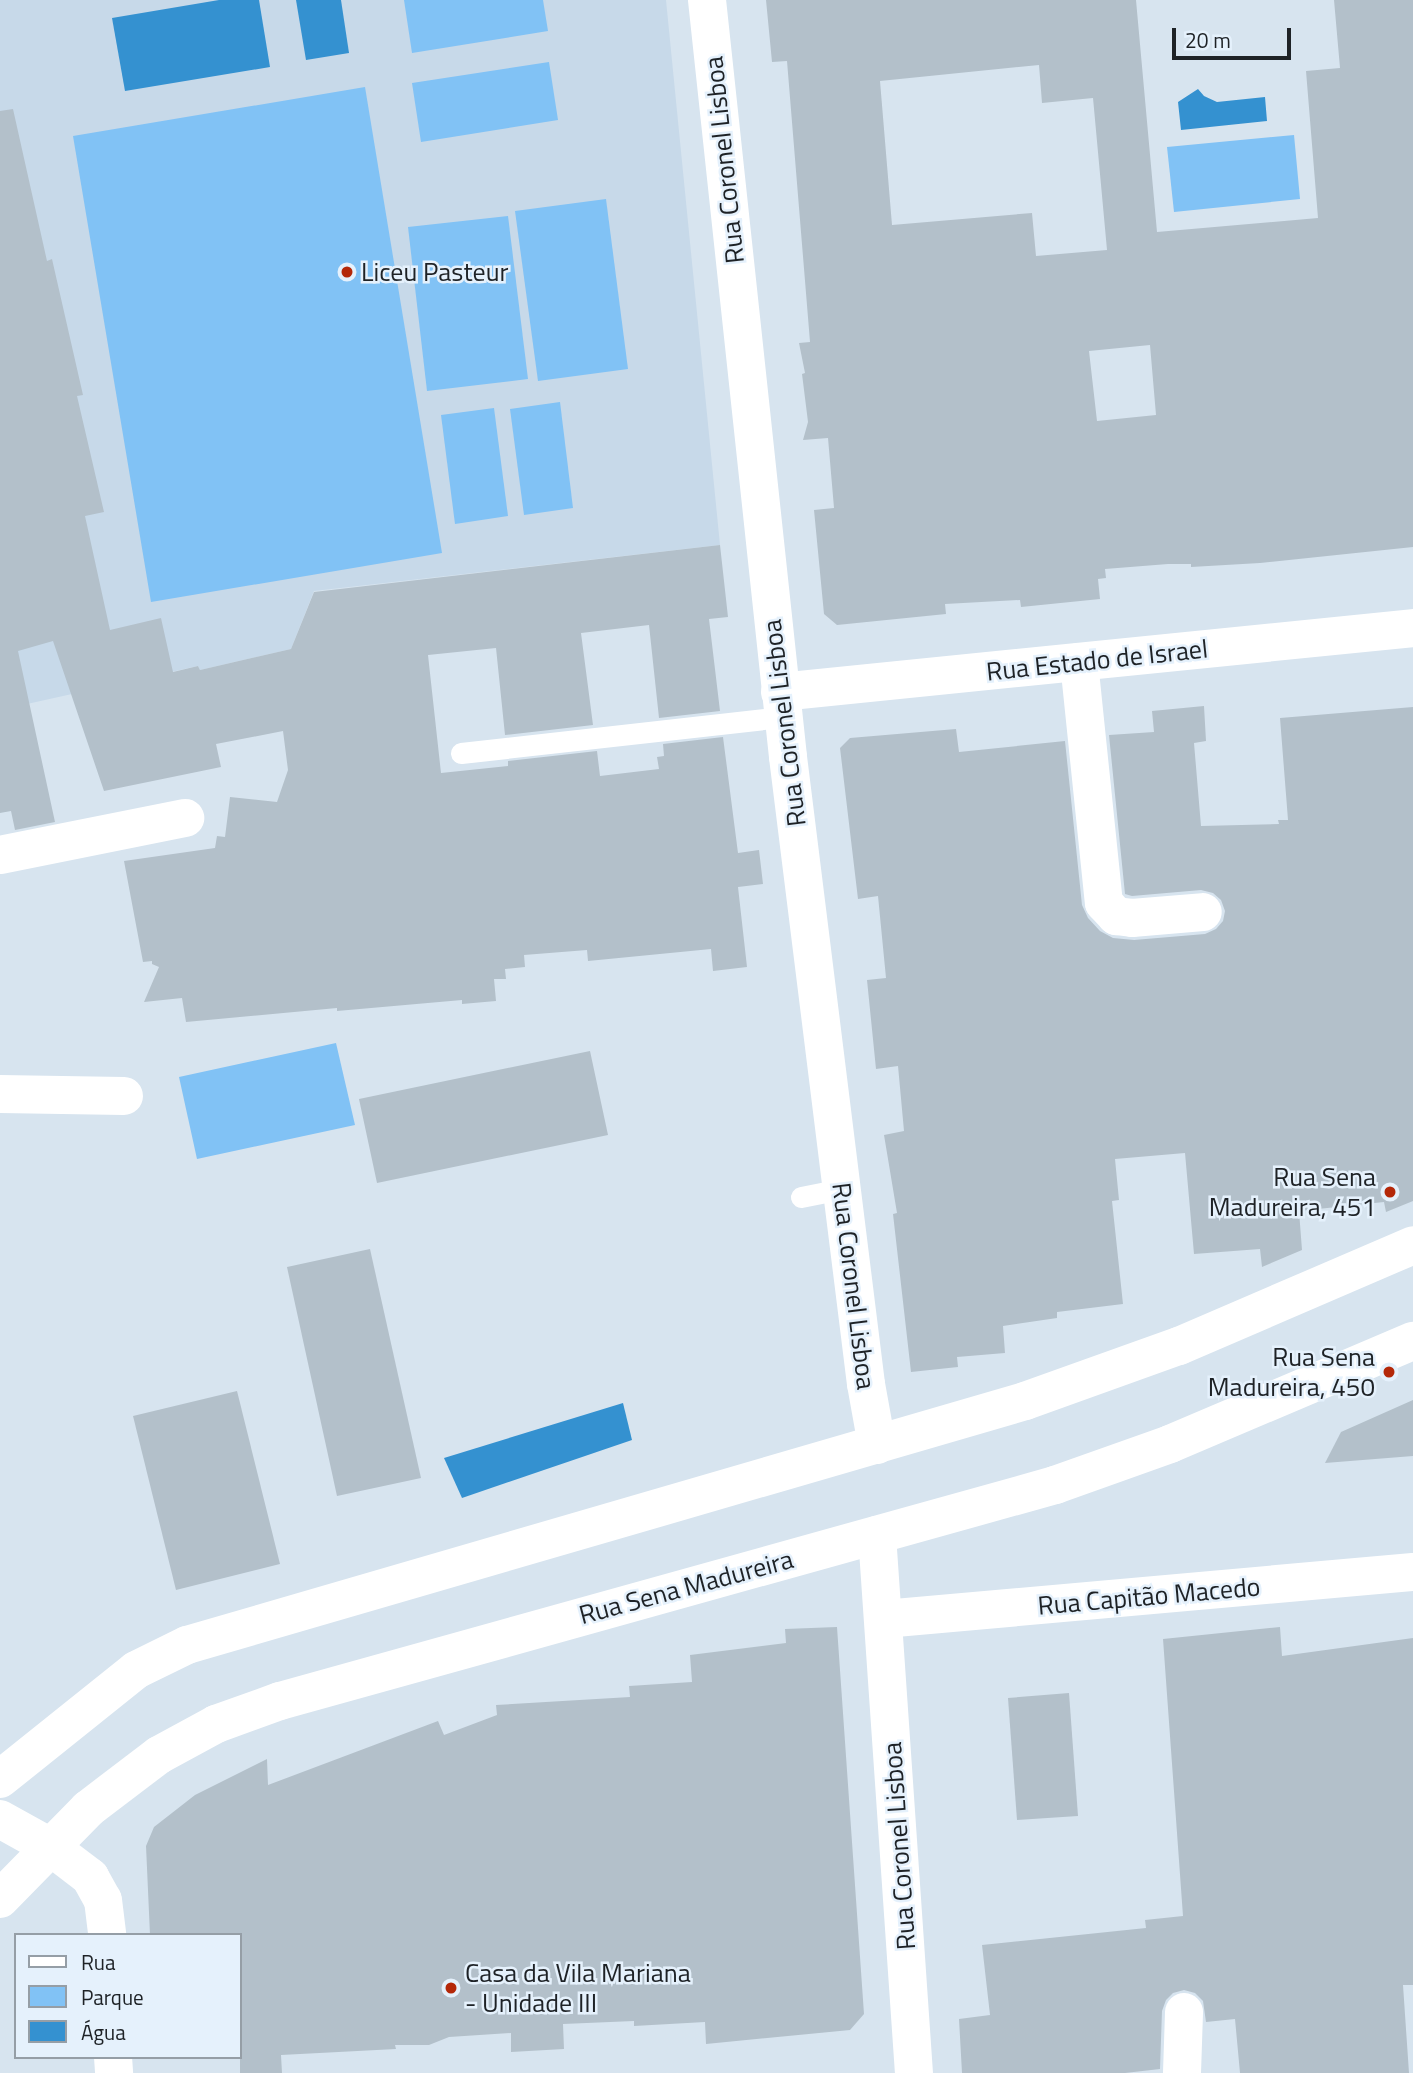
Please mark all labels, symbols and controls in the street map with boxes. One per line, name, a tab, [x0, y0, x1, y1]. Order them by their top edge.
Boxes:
scale bar	[1175, 14, 1294, 58]
text: 20 m	[1185, 24, 1231, 56]
street label: Rua Coronel Lisboa	[698, 55, 750, 265]
place label: Liceu Pasteur	[361, 256, 508, 288]
marker: Liceu Pasteur	[339, 264, 355, 280]
street label: Rua Coronel Lisboa	[756, 618, 812, 828]
street label: Rua Estado de Israel	[985, 633, 1209, 687]
place label: Rua Sena Madureira, 451	[1209, 1161, 1376, 1222]
street label: Rua Coronel Lisboa	[826, 1181, 882, 1391]
marker: Rua Sena Madureira, 451	[1382, 1184, 1398, 1200]
place label: Rua Sena Madureira, 450	[1208, 1341, 1375, 1402]
marker: Rua Sena Madureira, 450	[1381, 1364, 1397, 1380]
street label: Rua Sena Madureira	[576, 1543, 796, 1631]
street label: Rua Capitão Macedo	[1036, 1571, 1262, 1621]
street label: Rua Coronel Lisboa	[876, 1741, 922, 1951]
legend	[14, 1933, 242, 2059]
text: Rua	[81, 1946, 116, 1978]
place label: Casa da Vila Mariana - Unidade III	[465, 1957, 691, 2018]
marker: Casa da Vila Mariana - Unidade III	[443, 1980, 459, 1996]
text: Parque	[81, 1981, 144, 2013]
text: Água	[81, 2016, 126, 2048]

